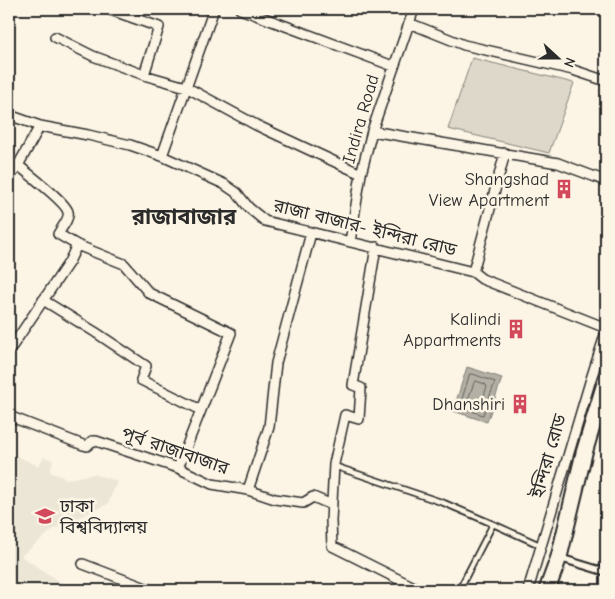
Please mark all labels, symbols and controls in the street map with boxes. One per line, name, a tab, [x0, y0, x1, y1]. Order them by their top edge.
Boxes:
north arrow	[532, 32, 582, 82]
text: N	[560, 55, 579, 70]
street label: Indira Road	[338, 72, 384, 166]
place label: Shangshad View Apartment	[429, 169, 550, 211]
building icon: Shangshad View Apartment	[553, 178, 575, 200]
street label: রাজা বাজার- ইন্দিরা রোড	[270, 195, 459, 261]
district label: রাজাবাজার	[131, 204, 237, 230]
place label: Kalindi Appartments	[403, 309, 501, 351]
building icon: Kalindi Appartments	[505, 318, 527, 340]
building icon: Dhanshiri	[509, 393, 531, 415]
place label: Dhanshiri	[432, 394, 505, 415]
street label: ইন্দিরা রোড	[527, 412, 571, 501]
street label: পূর্ব রাজাবাজার	[119, 422, 232, 479]
place label: ঢাকা বিশ্ববিদ্যালয়	[59, 496, 148, 538]
school or university icon: ঢাকা বিশ্ববিদ্যালয়	[34, 505, 56, 527]

